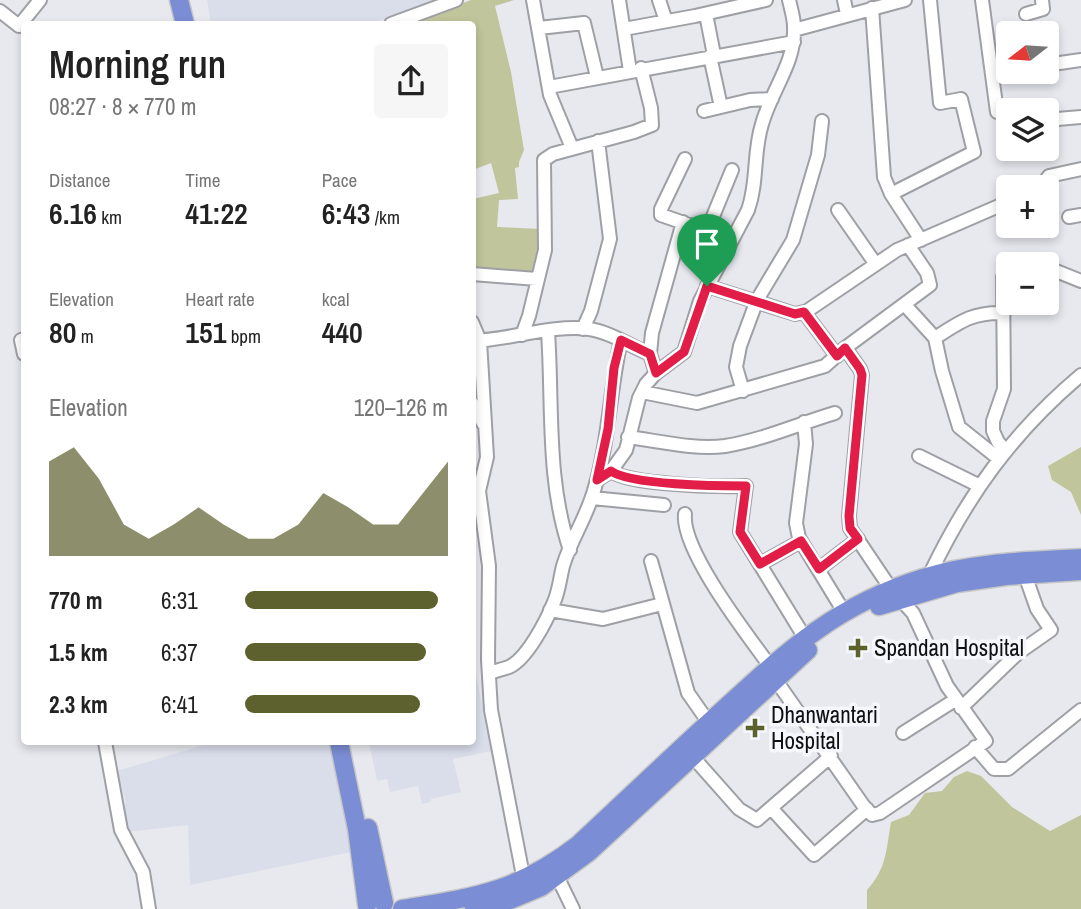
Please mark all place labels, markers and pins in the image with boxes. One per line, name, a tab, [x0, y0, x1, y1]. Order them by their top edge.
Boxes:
pin	[677, 214, 737, 286]
place label: Spandan Hospital	[874, 632, 1024, 663]
marker: Spandan Hospital	[848, 638, 868, 658]
place label: Dhanwantari Hospital	[771, 699, 878, 756]
marker: Dhanwantari Hospital	[745, 718, 765, 738]

